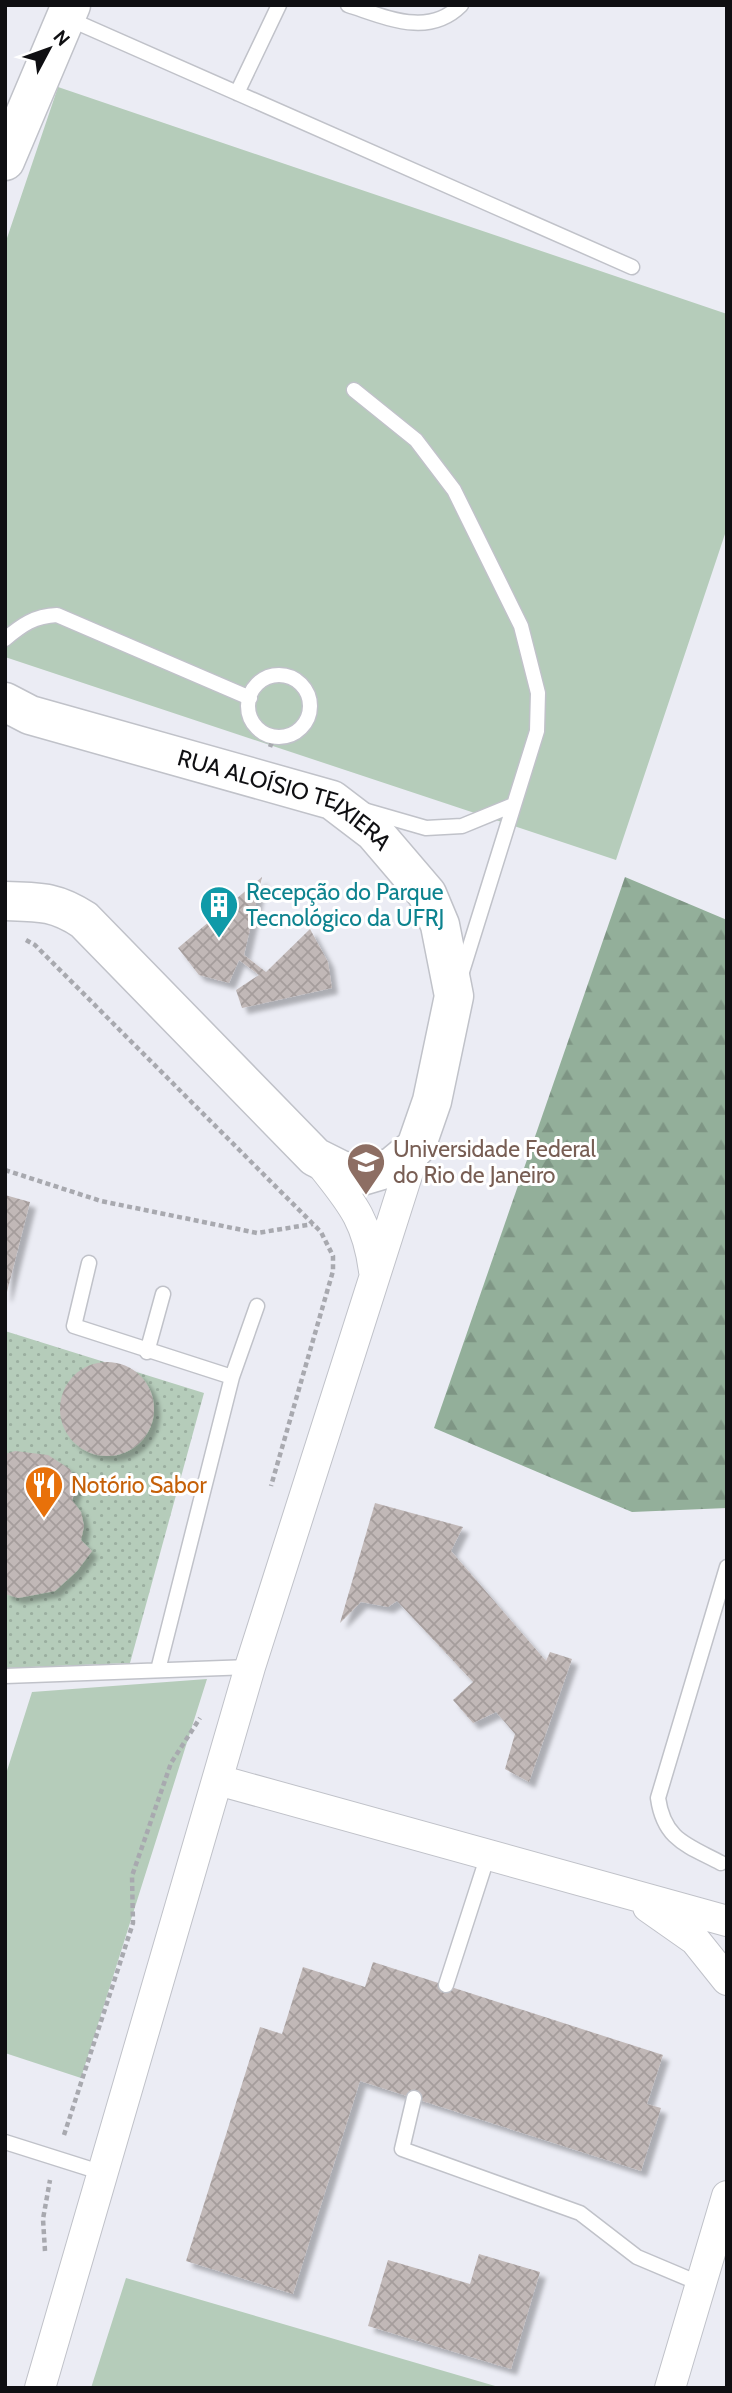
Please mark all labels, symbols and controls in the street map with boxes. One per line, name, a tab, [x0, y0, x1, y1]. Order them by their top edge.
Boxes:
north arrow	[14, 14, 84, 84]
text: N	[48, 26, 75, 51]
street label: RUA ALOÍSIO TEIXIERA	[174, 743, 397, 856]
place label: Recepção do Parque Tecnológico da UFRJ	[246, 878, 444, 932]
building icon: Recepção do Parque Tecnológico da UFRJ	[198, 884, 240, 939]
place label: Universidade Federal do Rio de Janeiro	[393, 1135, 597, 1189]
school or university icon: Universidade Federal do Rio de Janeiro	[345, 1141, 387, 1196]
restaurant icon: Notório Sabor	[23, 1464, 65, 1519]
place label: Notório Sabor	[71, 1471, 208, 1499]

